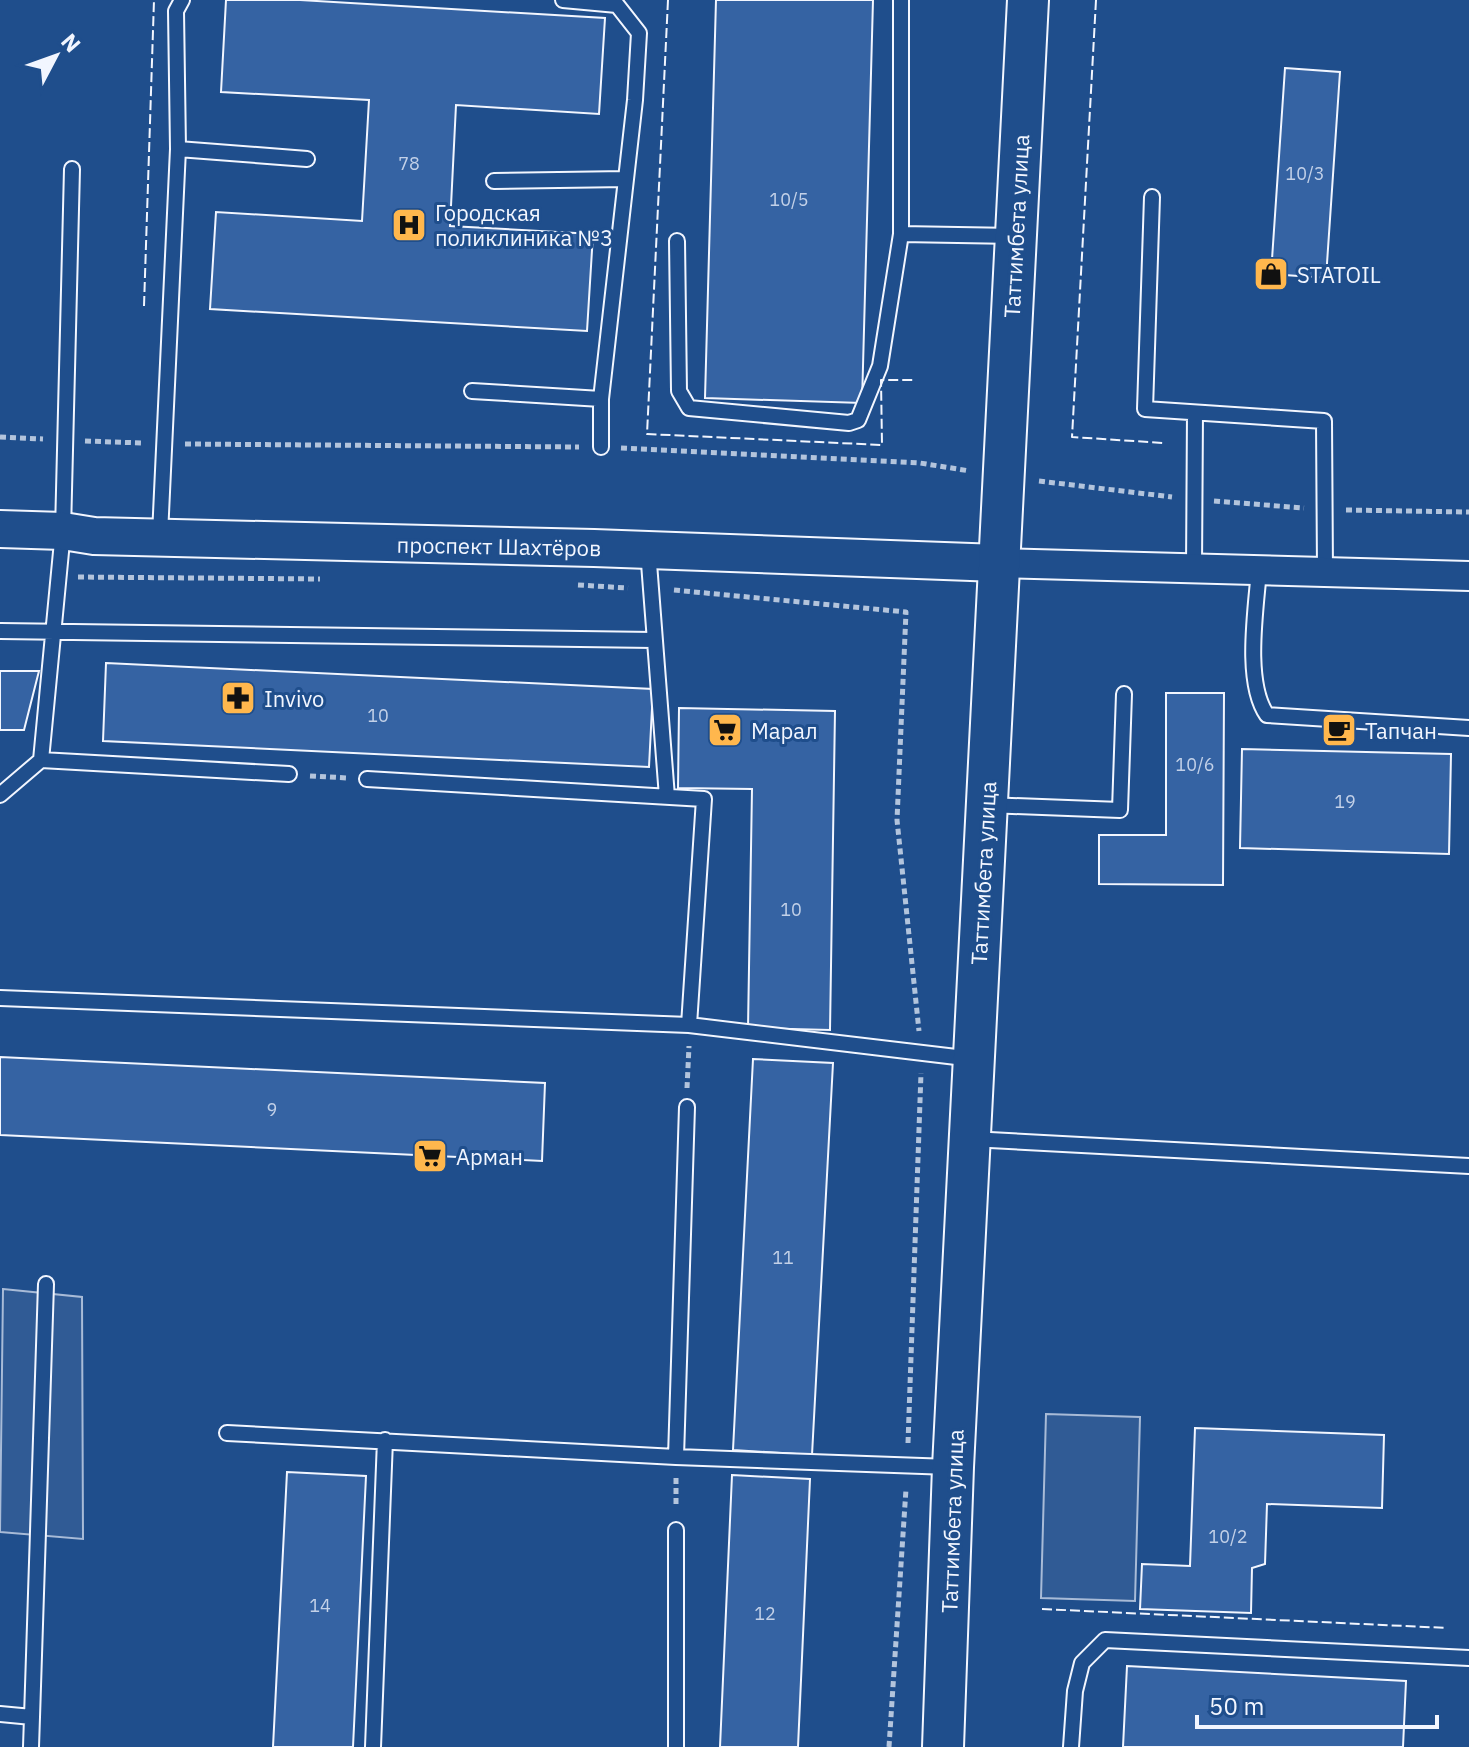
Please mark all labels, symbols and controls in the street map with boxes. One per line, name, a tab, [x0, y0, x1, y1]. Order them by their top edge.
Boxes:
north arrow	[16, 16, 96, 96]
text: N	[55, 27, 88, 58]
street label: Таттимбета улица	[997, 133, 1035, 319]
house number: 78	[398, 152, 420, 175]
house number: 10/3	[1285, 162, 1325, 185]
house number: 10/5	[769, 188, 809, 211]
place label: Городская поликлиника №3	[435, 198, 613, 252]
hospital icon: Городская поликлиника №3	[390, 206, 428, 244]
shop icon: STATOIL	[1252, 255, 1290, 293]
place label: STATOIL	[1297, 260, 1381, 289]
street label: проспект Шахтёров	[396, 530, 602, 562]
pharmacy icon: Invivo	[219, 679, 257, 717]
place label: Invivo	[264, 684, 324, 713]
house number: 10	[367, 704, 389, 727]
supermarket icon: Марал	[706, 711, 744, 749]
cafe icon: Тапчан	[1320, 711, 1358, 749]
place label: Марал	[751, 716, 818, 745]
place label: Тапчан	[1365, 716, 1437, 745]
house number: 10/6	[1175, 753, 1215, 776]
street label: Таттимбета улица	[964, 780, 1002, 966]
house number: 19	[1334, 790, 1356, 813]
house number: 10	[780, 898, 802, 921]
house number: 9	[267, 1098, 277, 1121]
supermarket icon: Арман	[411, 1137, 449, 1175]
place label: Арман	[456, 1142, 523, 1171]
house number: 11	[772, 1246, 794, 1269]
street label: Таттимбета улица	[934, 1428, 970, 1613]
house number: 10/2	[1208, 1525, 1248, 1548]
house number: 14	[309, 1594, 331, 1617]
house number: 12	[754, 1602, 776, 1625]
scale bar	[1197, 1679, 1437, 1729]
text: 50 m	[1209, 1690, 1264, 1722]

